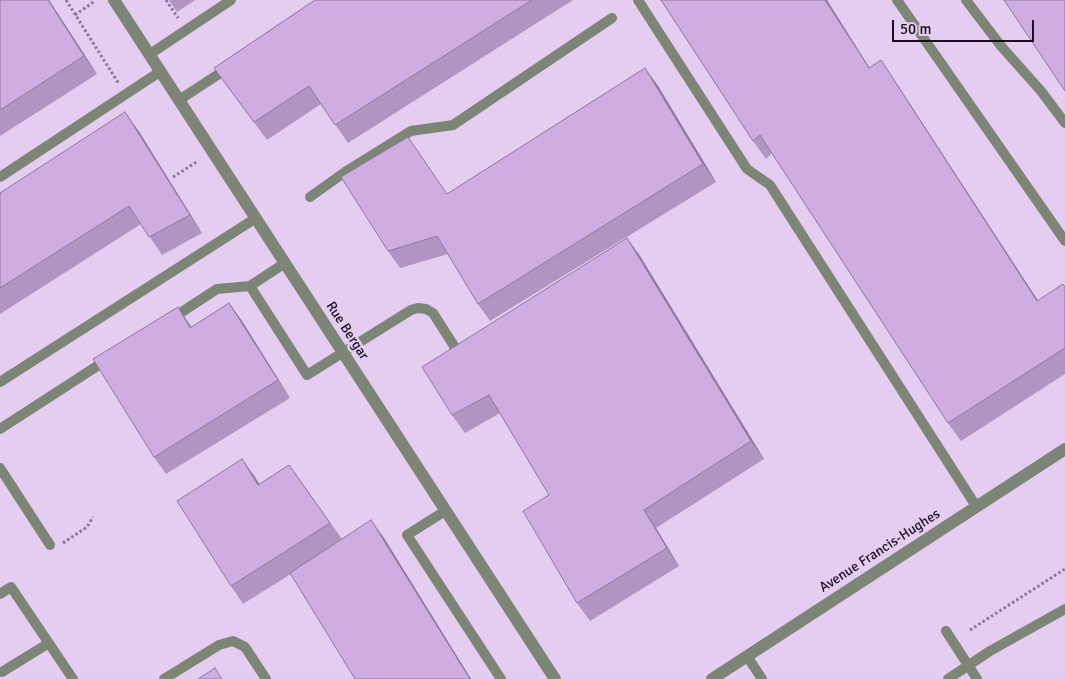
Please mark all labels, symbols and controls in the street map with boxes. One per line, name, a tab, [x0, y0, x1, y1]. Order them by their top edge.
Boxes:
scale bar	[895, 10, 1038, 42]
text: 50 m	[900, 20, 931, 38]
street label: Rue Bergar	[322, 299, 372, 363]
street label: Avenue Francis-Hughes	[817, 506, 943, 596]

